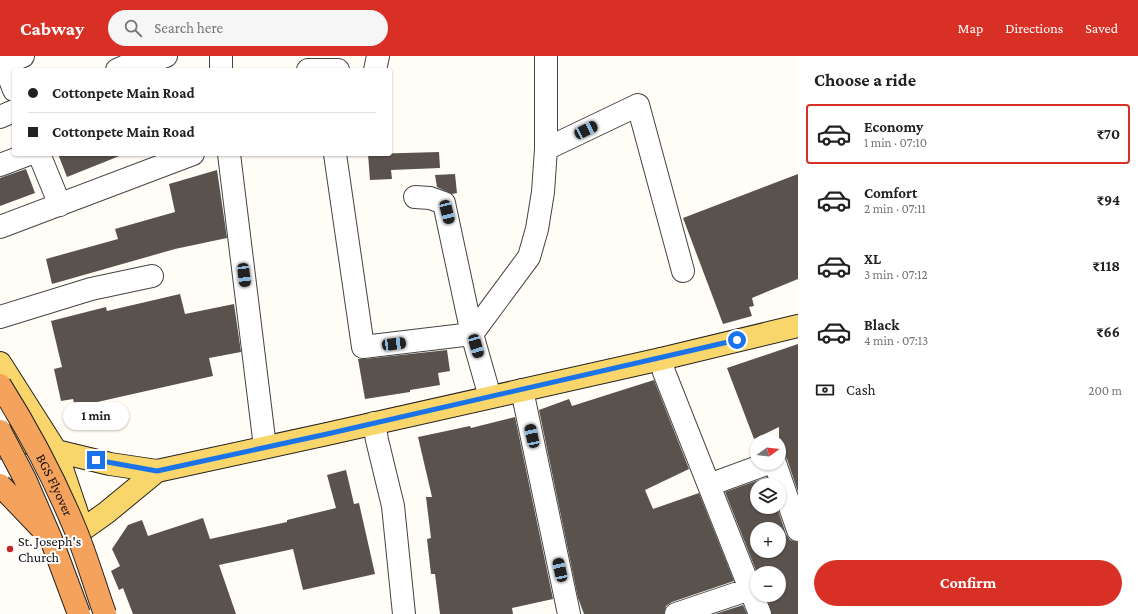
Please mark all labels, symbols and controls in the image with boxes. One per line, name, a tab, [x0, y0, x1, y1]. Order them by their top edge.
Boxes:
search box	[108, 10, 388, 46]
icon: search	[122, 17, 144, 39]
text: Cabway	[20, 18, 84, 39]
text: Search here	[154, 20, 223, 36]
text: Map	[958, 20, 983, 36]
text: Directions	[1005, 20, 1063, 36]
text: Saved	[1085, 20, 1118, 36]
text: Choose a ride	[814, 70, 916, 90]
text: Cottonpete Main Road	[52, 85, 195, 101]
icon: car	[816, 116, 852, 152]
car	[573, 119, 599, 141]
text: Economy	[864, 119, 923, 135]
text: Cottonpete Main Road	[52, 124, 195, 140]
text: ₹70	[1097, 126, 1120, 142]
text: 1 min · 07:10	[864, 135, 927, 150]
icon: car	[816, 182, 852, 218]
text: Comfort	[864, 185, 918, 201]
text: ₹94	[1097, 192, 1120, 208]
car	[438, 199, 456, 225]
text: 2 min · 07:11	[864, 201, 926, 216]
icon: car	[816, 248, 852, 284]
text: XL	[864, 251, 881, 267]
text: ₹118	[1092, 258, 1120, 274]
car	[237, 262, 251, 288]
text: 3 min · 07:12	[864, 267, 928, 282]
icon: car	[816, 314, 852, 350]
text: Black	[864, 317, 899, 333]
text: ₹66	[1096, 324, 1120, 340]
route start	[728, 331, 746, 349]
car	[467, 333, 485, 359]
text: 4 min · 07:13	[864, 333, 928, 348]
car	[381, 337, 407, 351]
icon: cash	[814, 379, 836, 401]
text: Cash	[846, 382, 876, 398]
text: 200 m	[1088, 383, 1122, 398]
callout: 1 min	[63, 402, 129, 430]
text: 1 min	[81, 408, 111, 423]
car	[524, 423, 540, 449]
north arrow	[750, 434, 786, 470]
map controls	[750, 434, 786, 602]
street label: BGS Flyover	[33, 451, 77, 518]
route end	[87, 451, 105, 469]
button: layers	[750, 478, 786, 514]
button: +	[750, 522, 786, 558]
place label: St. Joseph's Church	[18, 533, 81, 565]
marker: St. Joseph's Church	[5, 544, 15, 554]
car	[552, 557, 568, 583]
button: Confirm	[814, 560, 1122, 606]
button: −	[750, 566, 786, 602]

